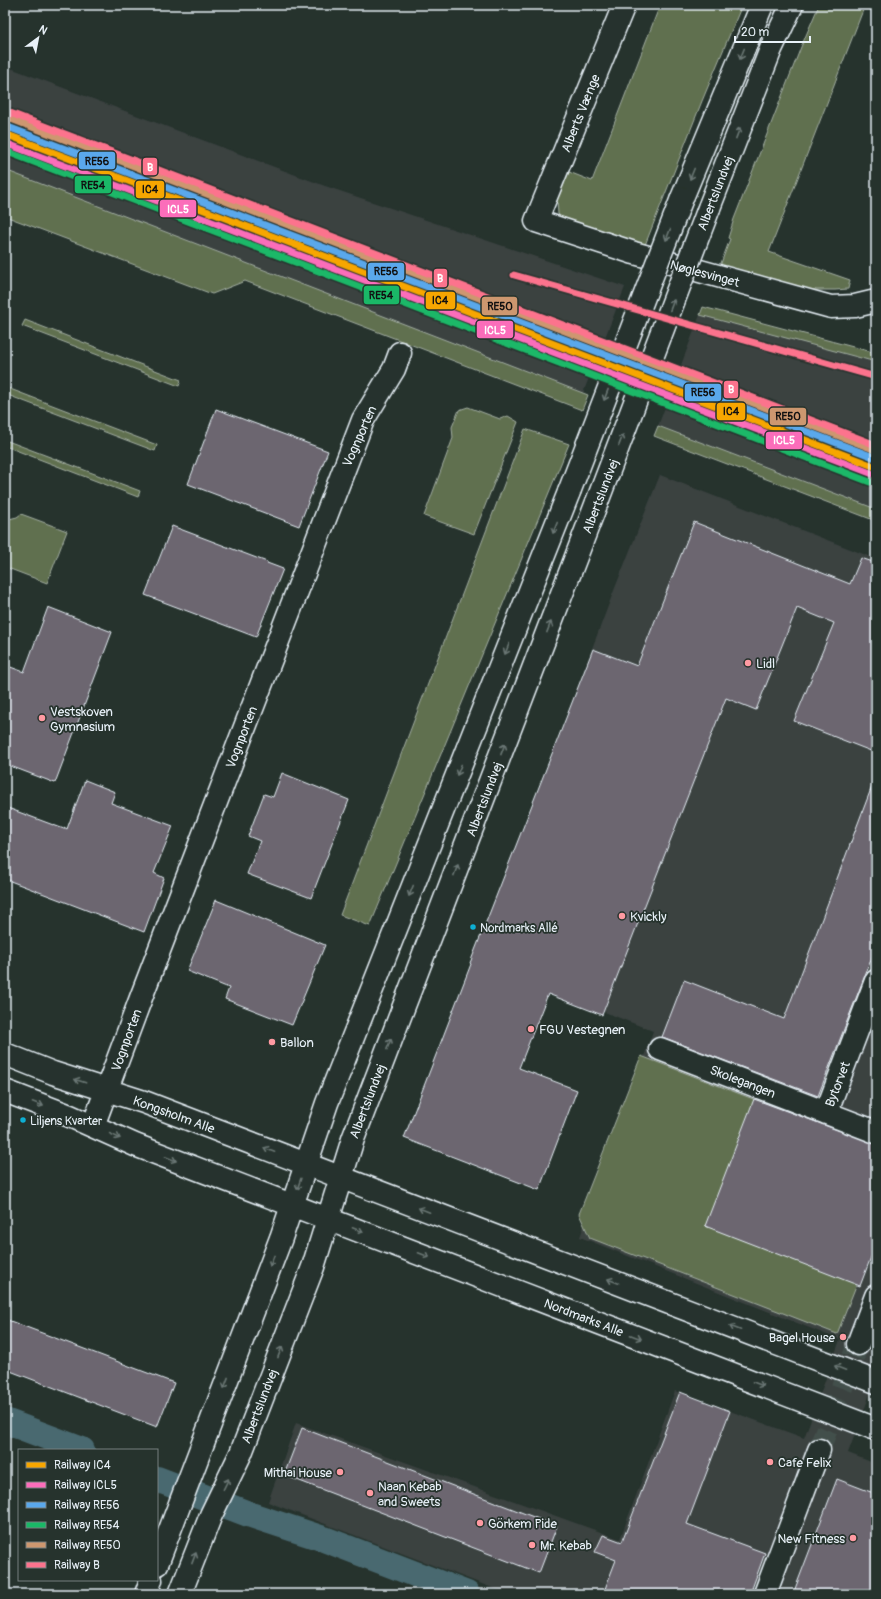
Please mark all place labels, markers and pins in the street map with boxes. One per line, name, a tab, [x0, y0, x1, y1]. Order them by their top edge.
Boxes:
place label: Lidl	[756, 656, 775, 672]
marker: Lidl	[743, 658, 753, 668]
place label: Vestskoven Gymnasium	[50, 704, 115, 735]
marker: Vestskoven Gymnasium	[37, 713, 47, 723]
place label: Kvickly	[630, 909, 667, 925]
marker: Kvickly	[617, 911, 627, 921]
place label: Nordmarks Allé	[480, 921, 558, 936]
marker: Nordmarks Allé	[468, 922, 478, 932]
place label: FGU Vestegnen	[539, 1022, 625, 1038]
marker: FGU Vestegnen	[526, 1024, 536, 1034]
place label: Ballon	[280, 1035, 314, 1051]
marker: Ballon	[267, 1037, 277, 1047]
place label: Liljens Kvarter	[30, 1114, 103, 1129]
marker: Liljens Kvarter	[18, 1115, 28, 1125]
place label: Bagel House	[769, 1330, 836, 1346]
marker: Bagel House	[838, 1332, 848, 1342]
place label: Cafe Felix	[778, 1455, 832, 1471]
marker: Cafe Felix	[765, 1457, 775, 1467]
place label: Mithai House	[264, 1465, 333, 1481]
marker: Mithai House	[335, 1467, 345, 1477]
place label: Naan Kebab and Sweets	[378, 1479, 442, 1510]
marker: Naan Kebab and Sweets	[365, 1488, 375, 1498]
place label: Görkem Pide	[488, 1516, 557, 1532]
marker: Görkem Pide	[475, 1518, 485, 1528]
place label: New Fitness	[777, 1531, 845, 1547]
marker: New Fitness	[848, 1533, 858, 1543]
place label: Mr. Kebab	[540, 1538, 592, 1554]
marker: Mr. Kebab	[527, 1540, 537, 1550]

